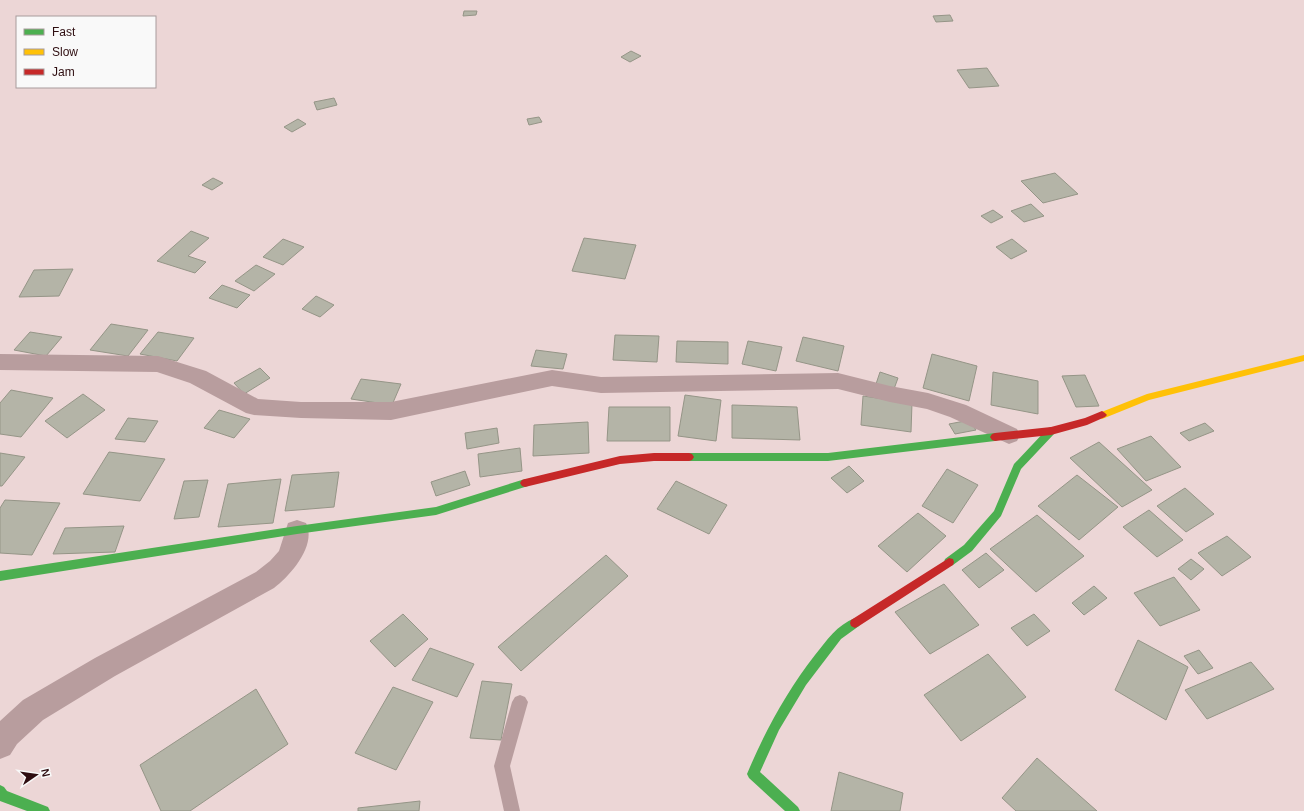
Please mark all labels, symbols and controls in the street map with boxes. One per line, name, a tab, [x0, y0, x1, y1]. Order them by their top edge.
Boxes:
legend	[16, 16, 156, 88]
text: Fast	[52, 25, 76, 39]
text: Slow	[52, 45, 78, 59]
text: Jam	[52, 65, 75, 79]
north arrow	[16, 755, 56, 795]
text: N	[39, 768, 52, 778]

